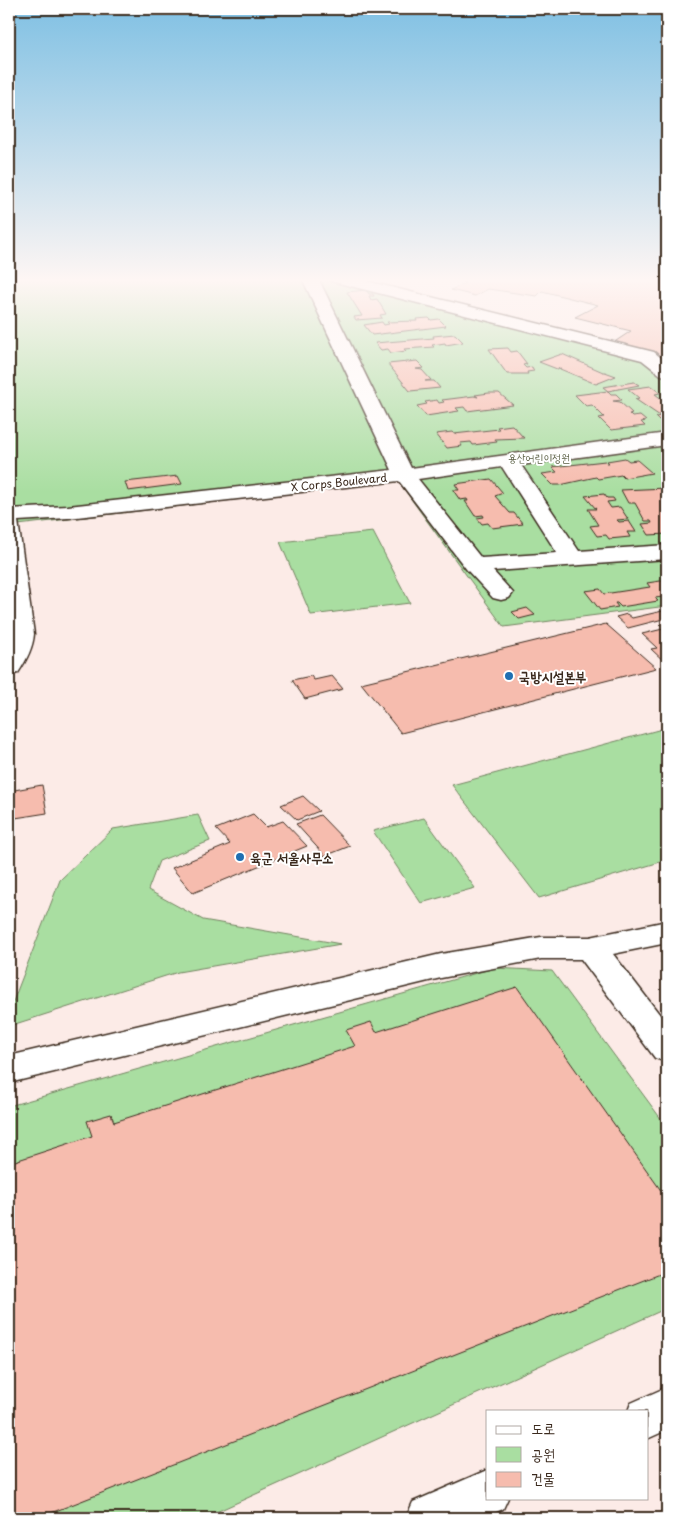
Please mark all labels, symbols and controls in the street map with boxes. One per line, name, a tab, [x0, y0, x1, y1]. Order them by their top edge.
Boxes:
park label: 용산어린이정원	[508, 449, 570, 466]
street label: X Corps Boulevard	[290, 468, 388, 496]
place label: 국방시설본부	[519, 666, 587, 687]
marker: 국방시설본부	[503, 670, 515, 682]
place label: 육군 서울사무소	[250, 847, 333, 868]
marker: 육군 서울사무소	[234, 851, 246, 863]
legend	[486, 1410, 648, 1500]
text: 도로	[531, 1416, 555, 1439]
text: 공원	[531, 1442, 555, 1465]
text: 건물	[531, 1466, 555, 1489]

